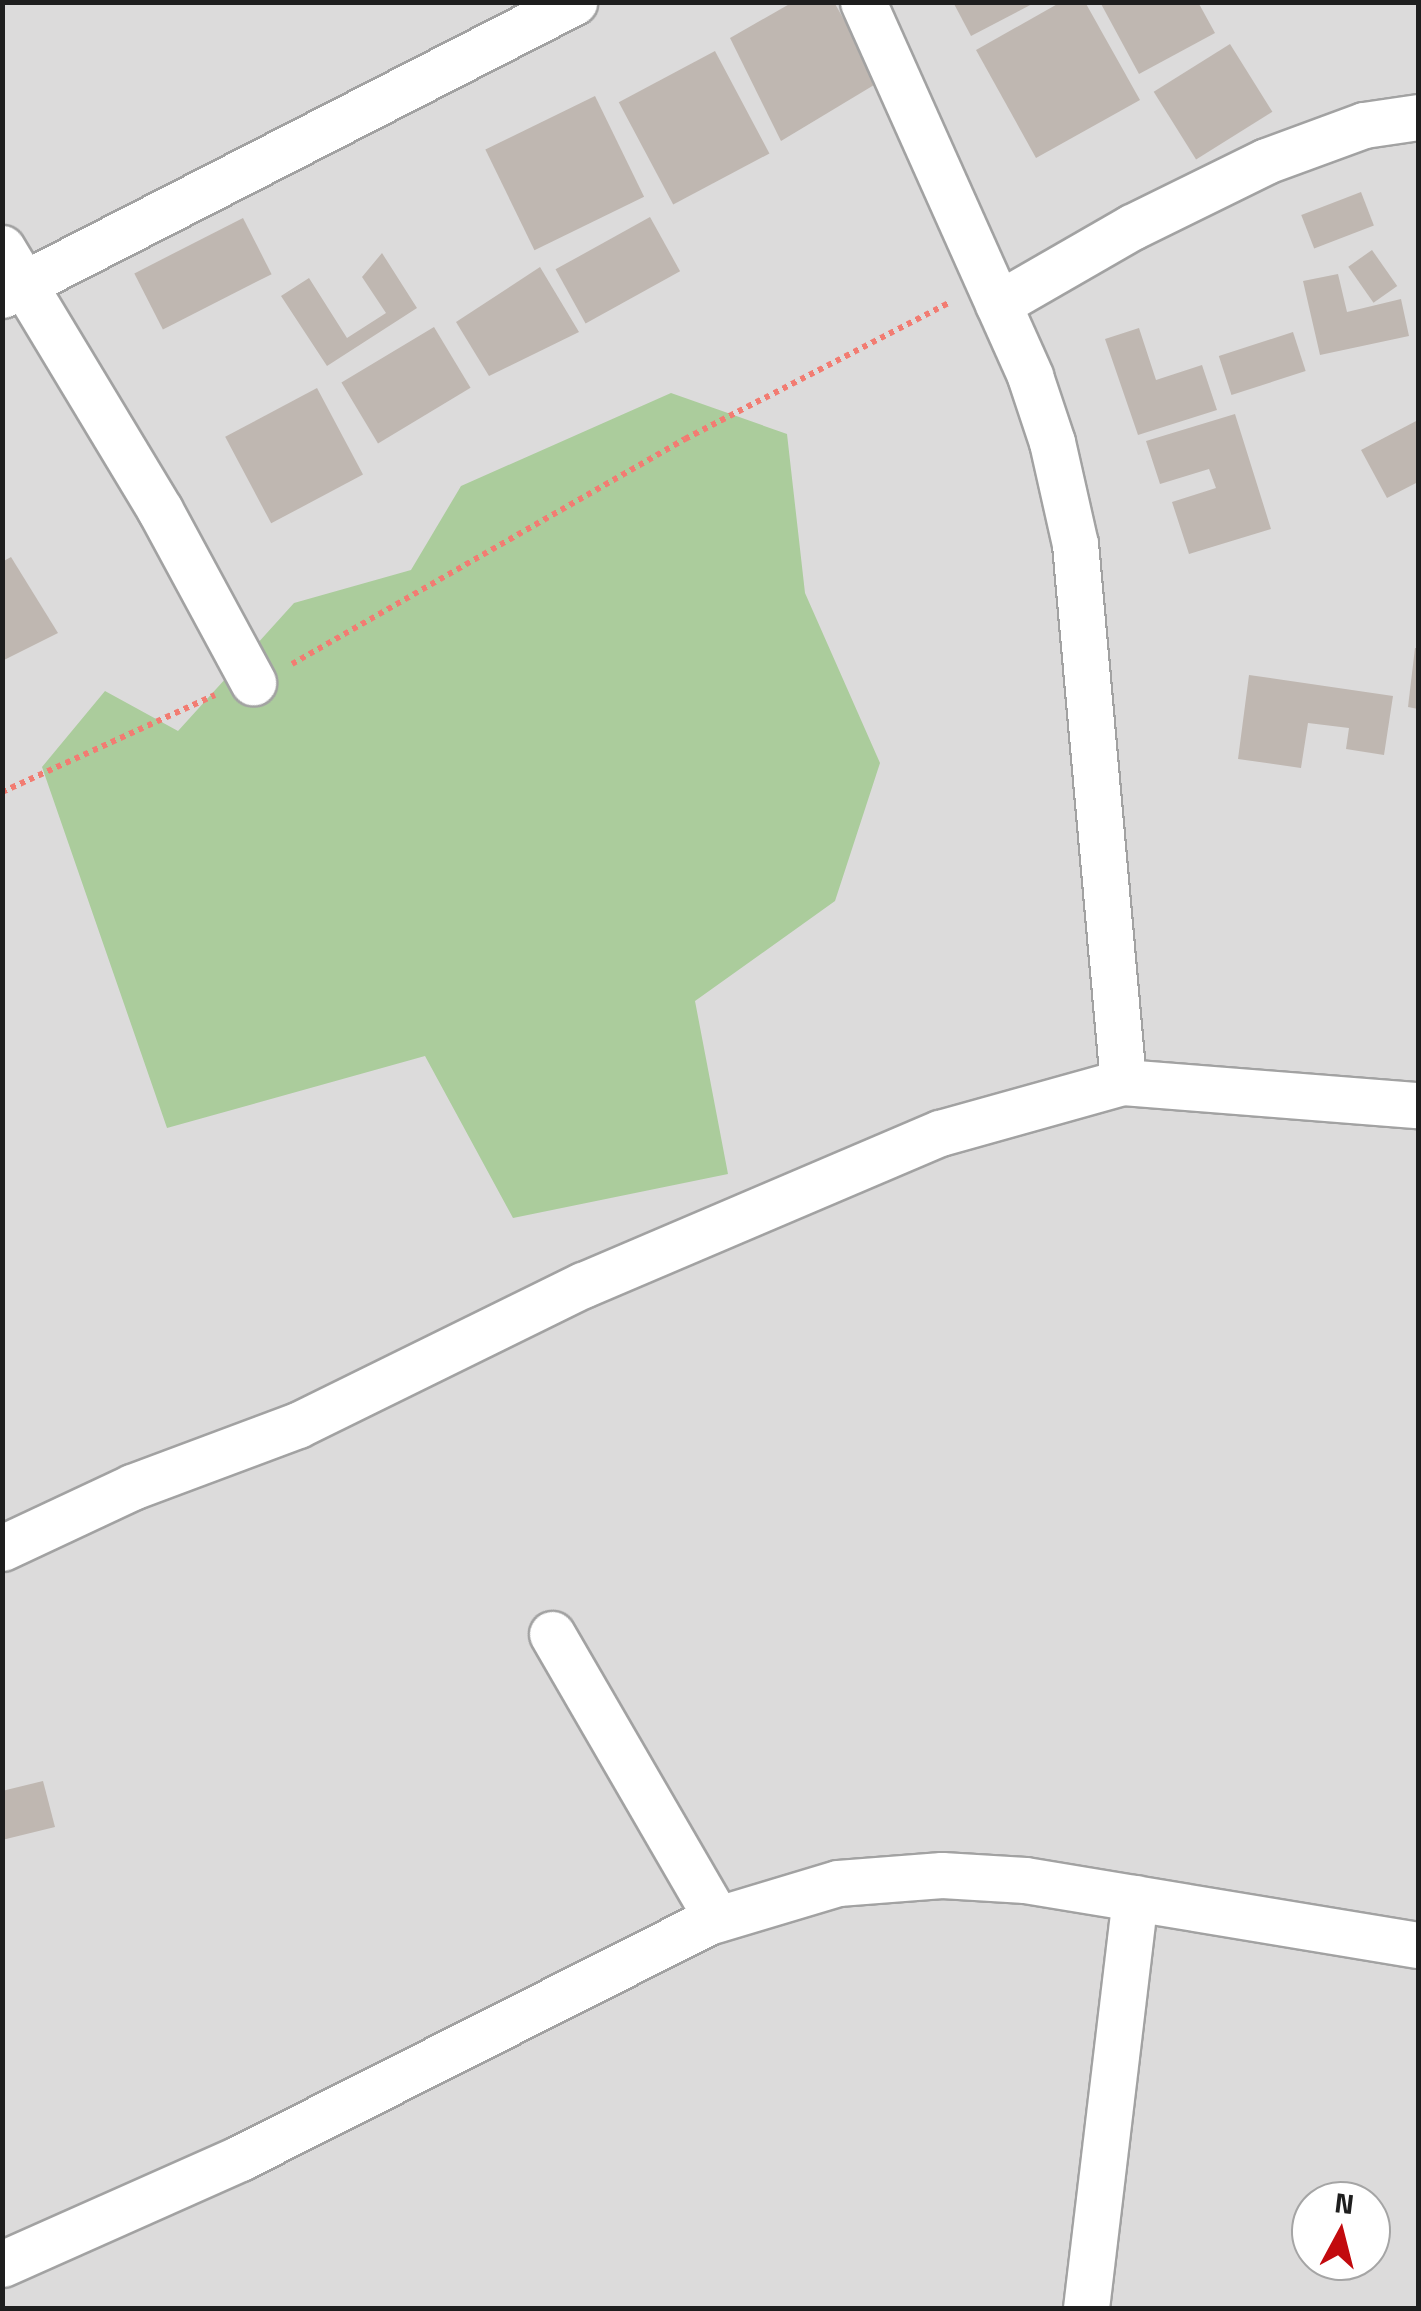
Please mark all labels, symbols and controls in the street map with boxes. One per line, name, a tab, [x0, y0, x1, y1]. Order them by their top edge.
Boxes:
text: N	[1332, 2180, 1357, 2225]
north arrow	[1291, 2181, 1391, 2281]

